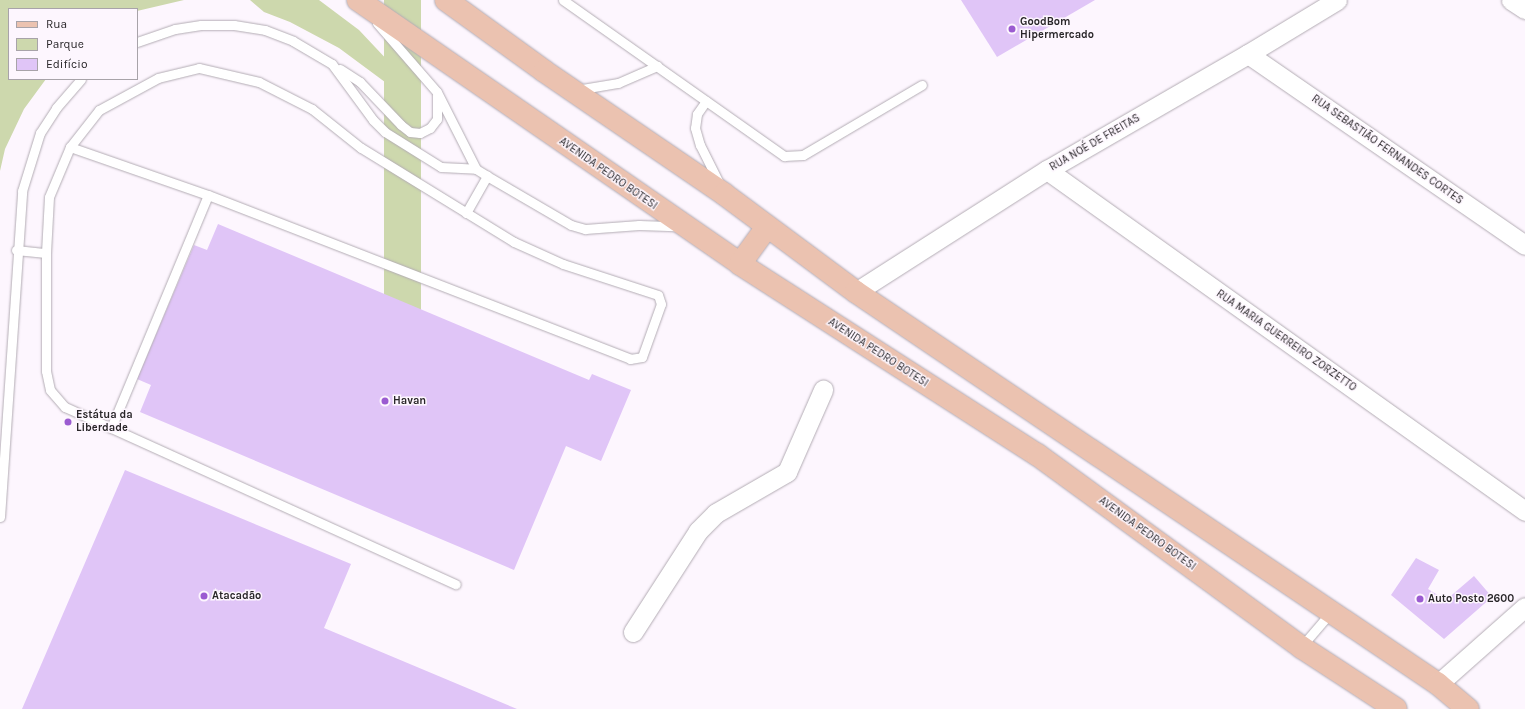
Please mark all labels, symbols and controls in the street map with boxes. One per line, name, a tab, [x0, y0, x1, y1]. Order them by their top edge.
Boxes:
legend	[8, 8, 138, 80]
place label: GoodBom Hipermercado	[1020, 16, 1094, 42]
text: Rua	[46, 17, 67, 31]
marker: GoodBom Hipermercado	[1007, 24, 1017, 34]
text: Parque	[46, 37, 84, 51]
text: Edifício	[46, 57, 87, 71]
street label: RUA SEBASTIÃO FERNANDES CORTES	[1309, 92, 1465, 208]
street label: RUA NOÉ DE FREITAS	[1047, 112, 1143, 174]
street label: AVENIDA PEDRO BOTESI	[556, 135, 660, 213]
street label: RUA MARIA GUERREIRO ZORZETTO	[1213, 287, 1359, 395]
street label: AVENIDA PEDRO BOTESI	[826, 316, 930, 390]
place label: Havan	[393, 394, 426, 408]
marker: Havan	[380, 396, 390, 406]
place label: Estátua da Liberdade	[76, 409, 133, 435]
marker: Estátua da Liberdade	[63, 417, 73, 427]
street label: AVENIDA PEDRO BOTESI	[1096, 494, 1198, 574]
place label: Atacadão	[212, 589, 261, 603]
marker: Atacadão	[199, 591, 209, 601]
place label: Auto Posto 2600	[1428, 592, 1514, 606]
marker: Auto Posto 2600	[1415, 594, 1425, 604]

